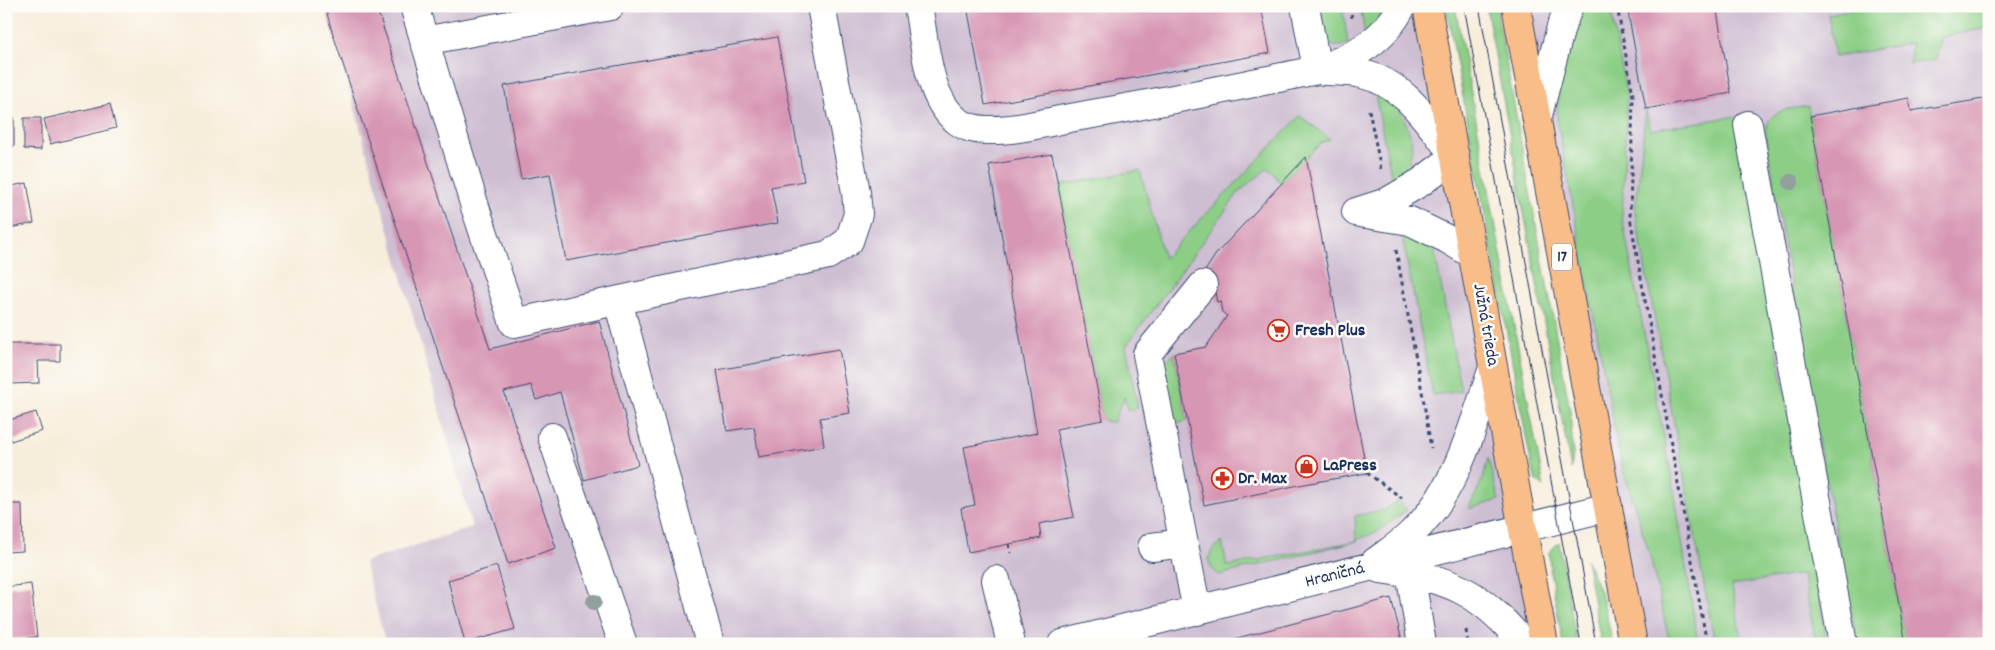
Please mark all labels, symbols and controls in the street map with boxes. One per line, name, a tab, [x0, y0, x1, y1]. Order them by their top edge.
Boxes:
road number: 17	[1552, 243, 1572, 270]
street label: Južná trieda	[1465, 282, 1505, 369]
supermarket icon: Fresh Plus	[1267, 319, 1291, 343]
place label: Fresh Plus	[1295, 319, 1366, 344]
shop icon: LaPress	[1295, 454, 1319, 478]
place label: LaPress	[1323, 454, 1377, 479]
pharmacy icon: Dr. Max	[1210, 467, 1234, 491]
place label: Dr. Max	[1238, 467, 1287, 492]
street label: Hraničná	[1303, 557, 1367, 595]

